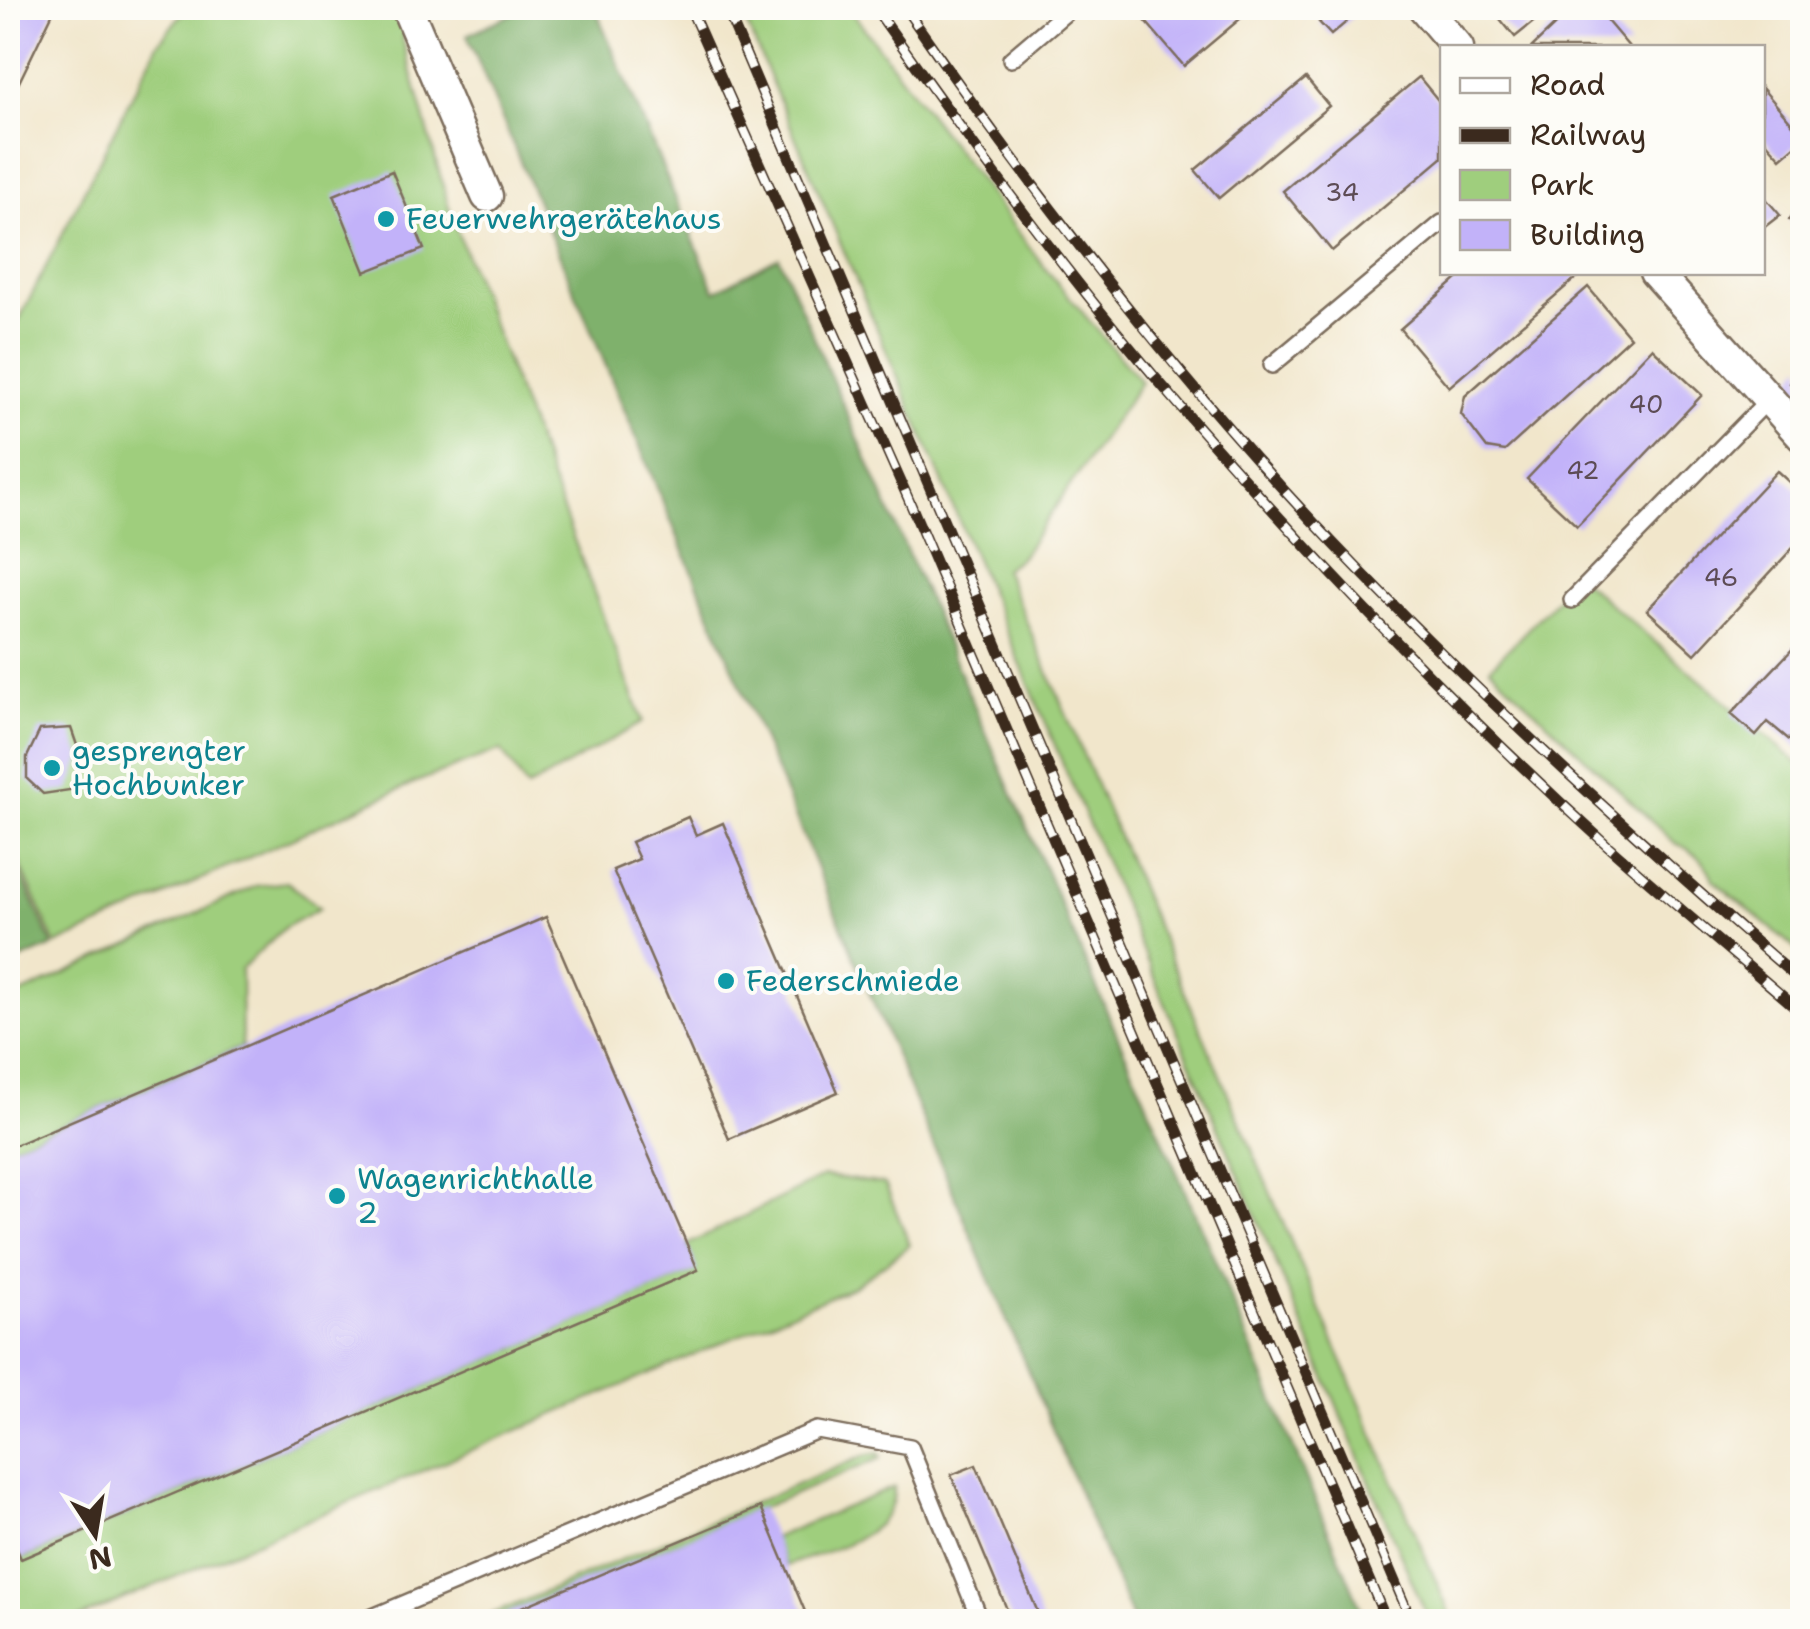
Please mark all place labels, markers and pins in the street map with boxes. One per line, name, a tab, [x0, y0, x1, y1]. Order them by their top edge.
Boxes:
place label: Feuerwehrgerätehaus	[406, 198, 722, 239]
marker: Feuerwehrgerätehaus	[375, 208, 397, 230]
place label: gesprengter Hochbunker	[72, 730, 246, 805]
marker: gesprengter Hochbunker	[41, 757, 63, 779]
place label: Federschmiede	[746, 960, 960, 1001]
marker: Federschmiede	[715, 970, 737, 992]
place label: Wagenrichthalle 2	[357, 1158, 594, 1233]
marker: Wagenrichthalle 2	[326, 1185, 348, 1207]

